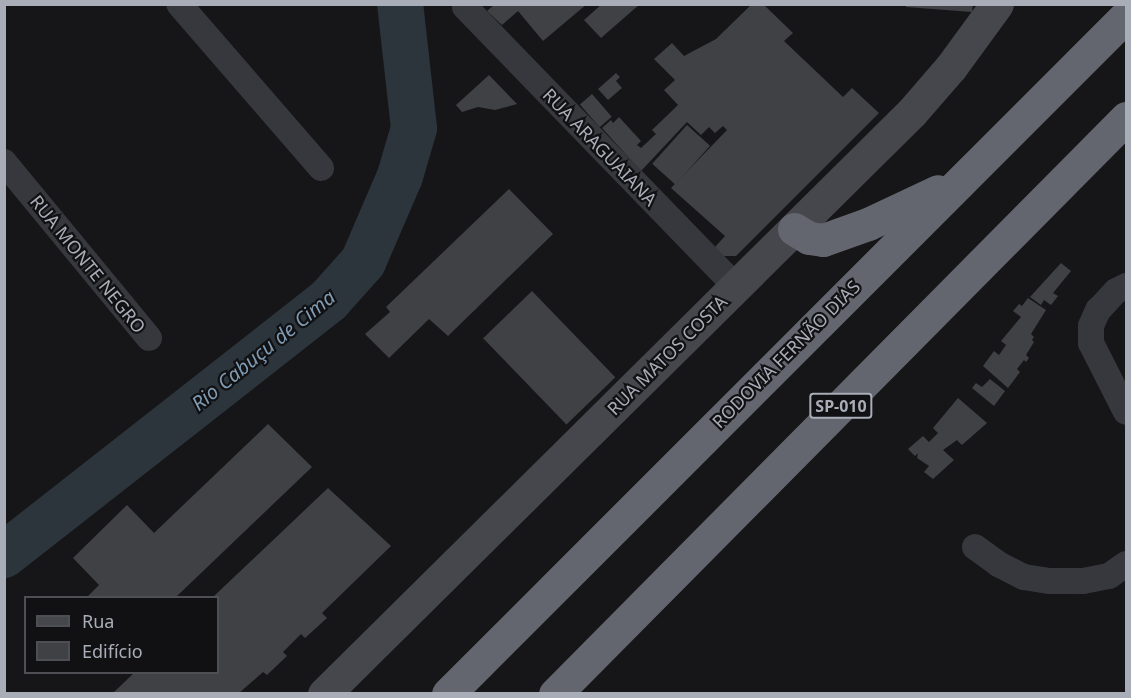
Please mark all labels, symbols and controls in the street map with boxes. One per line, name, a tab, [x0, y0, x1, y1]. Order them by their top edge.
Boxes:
street label: RUA ARAGUAIANA	[539, 84, 661, 210]
street label: RUA MONTE NEGRO	[26, 191, 150, 337]
street label: RODOVIA FERNÃO DIAS	[708, 276, 864, 432]
water label: Rio Cabuçu de Cima	[186, 285, 340, 415]
street label: RUA MATOS COSTA	[603, 291, 731, 419]
road number: SP-010	[808, 393, 874, 419]
legend	[24, 596, 219, 674]
text: Rua	[82, 609, 114, 633]
text: Edifício	[82, 639, 143, 663]

